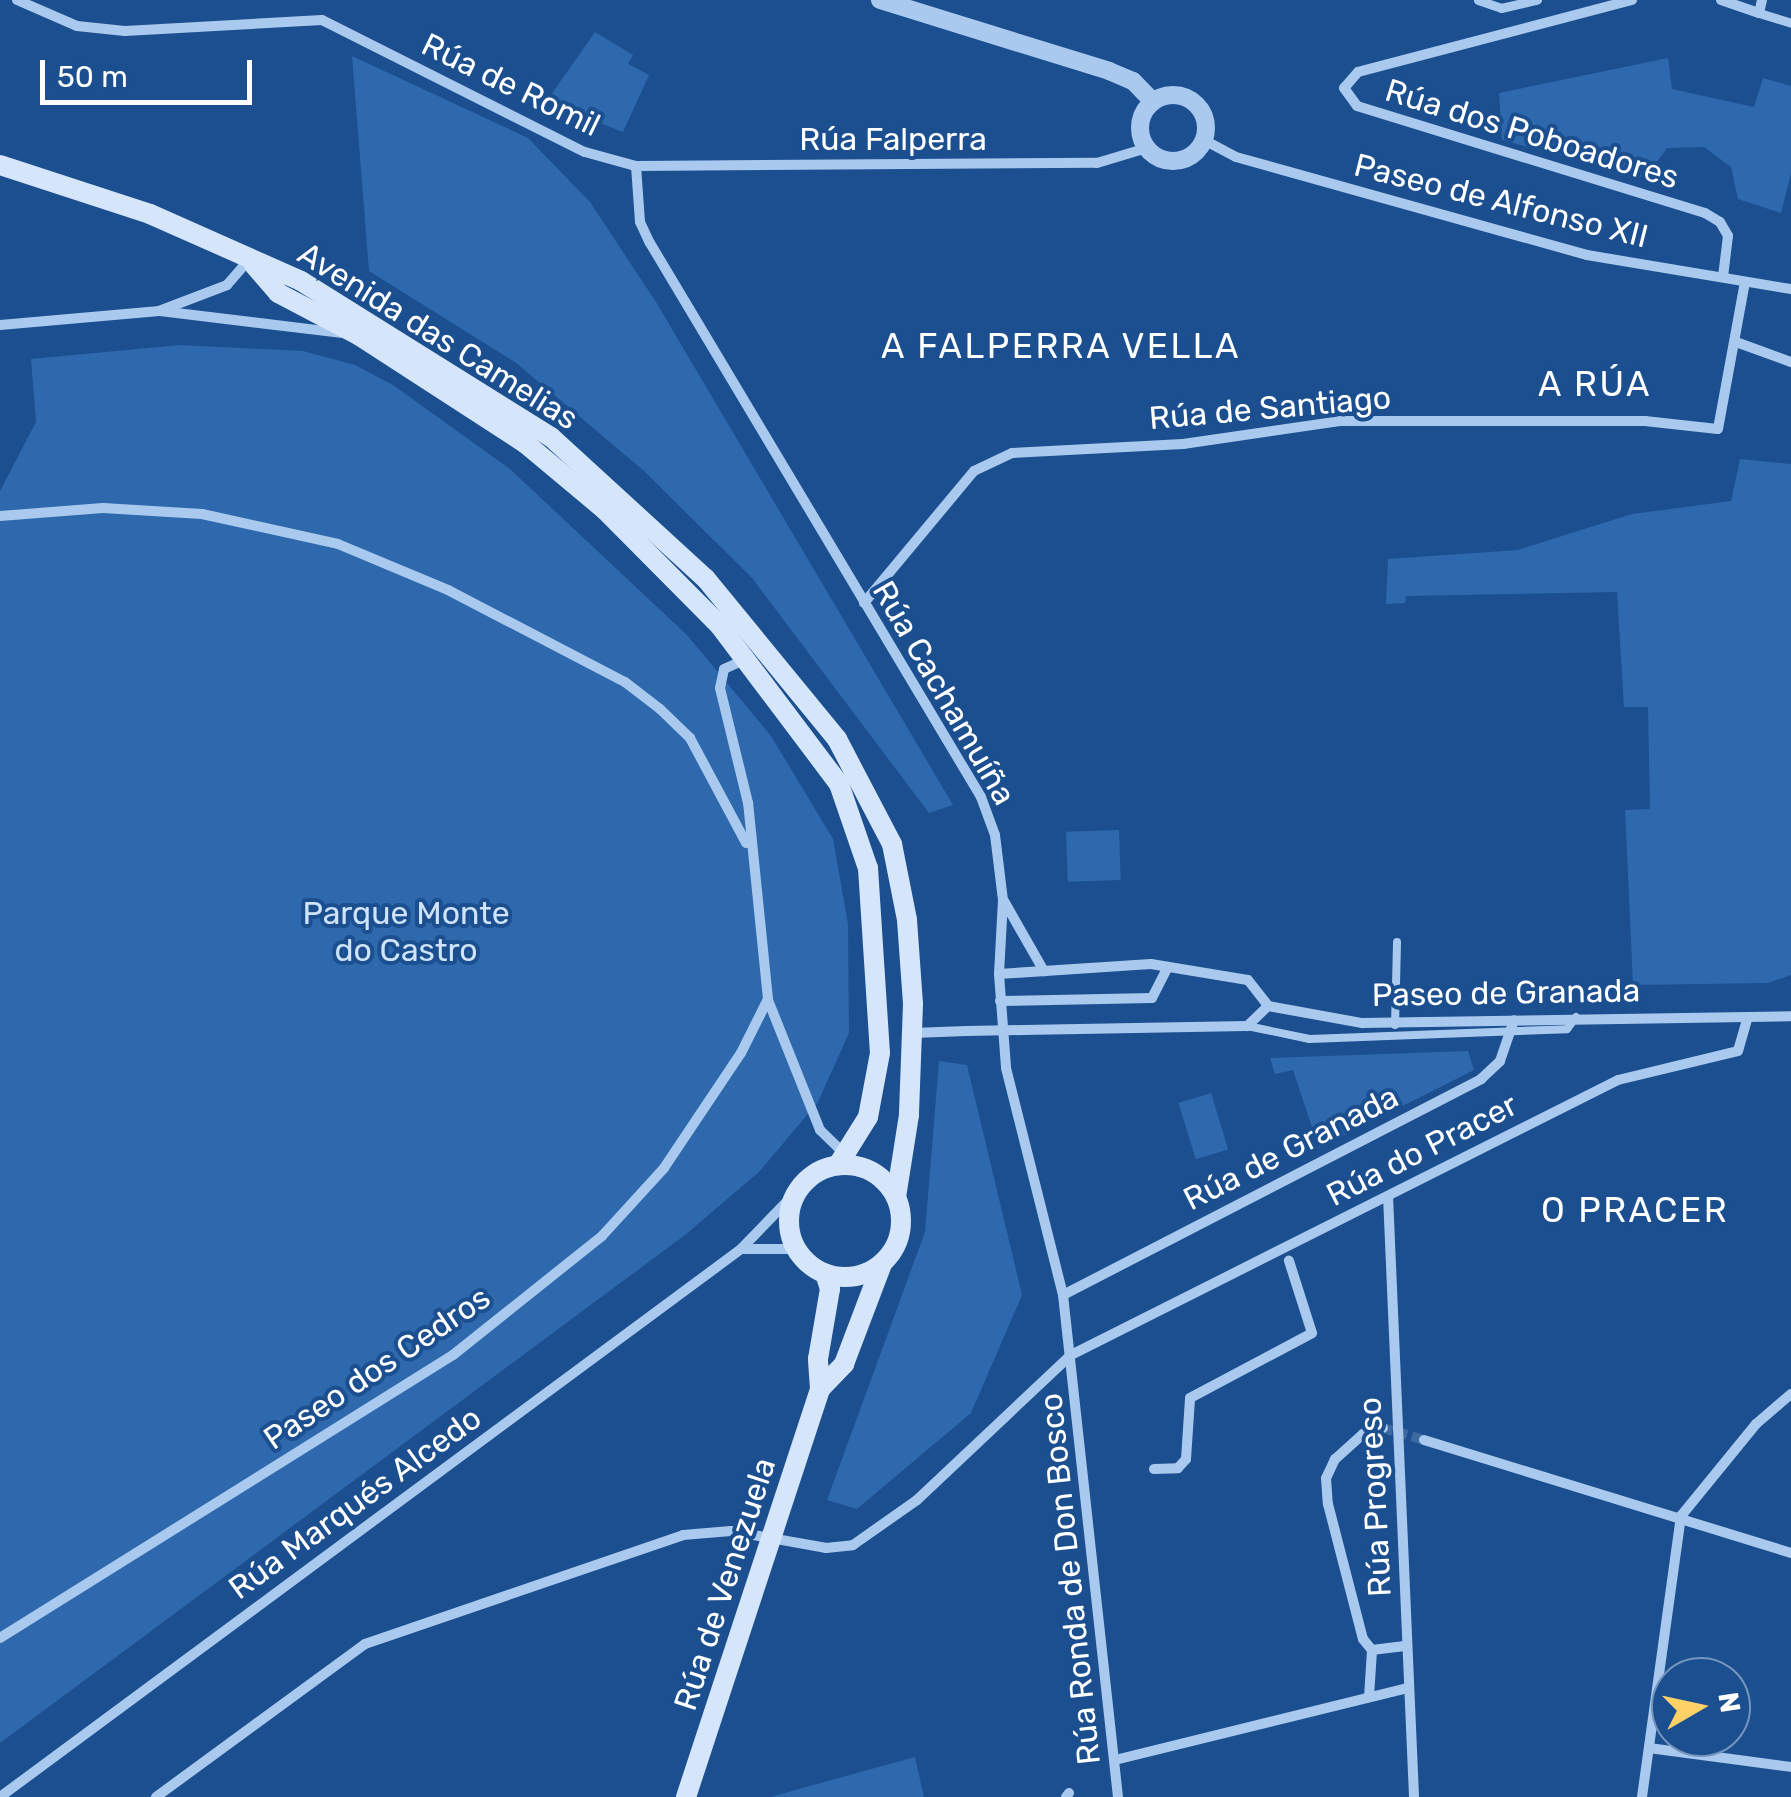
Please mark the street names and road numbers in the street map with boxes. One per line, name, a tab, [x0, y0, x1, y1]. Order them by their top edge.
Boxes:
street label: Rúa de Romil	[416, 25, 606, 145]
street label: Rúa dos Poboadores	[1381, 71, 1683, 197]
street label: Rúa Falperra	[799, 120, 987, 158]
street label: Paseo de Alfonso XII	[1350, 146, 1652, 256]
street label: Avenida das Camelias	[291, 234, 585, 438]
street label: Rúa de Santiago	[1147, 378, 1393, 438]
street label: Rúa Cachamuíña	[864, 574, 1024, 812]
street label: Paseo de Granada	[1372, 971, 1640, 1015]
street label: Rúa de Granada	[1177, 1077, 1405, 1219]
street label: Rúa do Pracer	[1320, 1085, 1524, 1215]
street label: Paseo dos Cedros	[257, 1278, 497, 1458]
street label: Rúa Ronda de Don Bosco	[1031, 1391, 1109, 1767]
street label: Rúa Progreso	[1351, 1396, 1399, 1598]
street label: Rúa Marqués Alcedo	[221, 1398, 489, 1608]
street label: Rúa de Venezuela	[666, 1453, 784, 1715]

